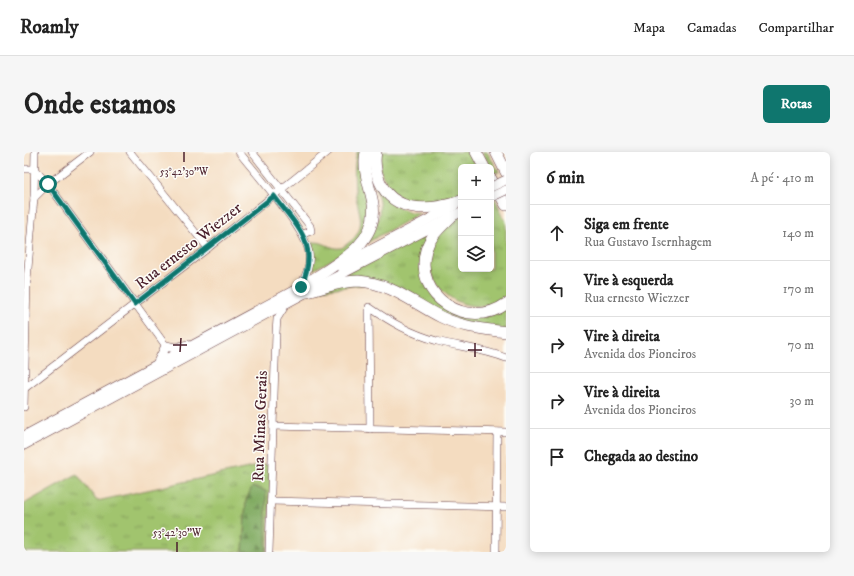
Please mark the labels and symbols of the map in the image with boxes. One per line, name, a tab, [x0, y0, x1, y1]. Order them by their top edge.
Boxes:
text: 53°42'30"W	[160, 166, 209, 178]
route start	[39, 175, 57, 193]
street label: Rua ernesto Wiezzer	[131, 198, 246, 294]
route end	[292, 278, 310, 296]
street label: Rua Minas Gerais	[248, 370, 272, 482]
text: 53°42'30"W	[153, 527, 202, 539]

